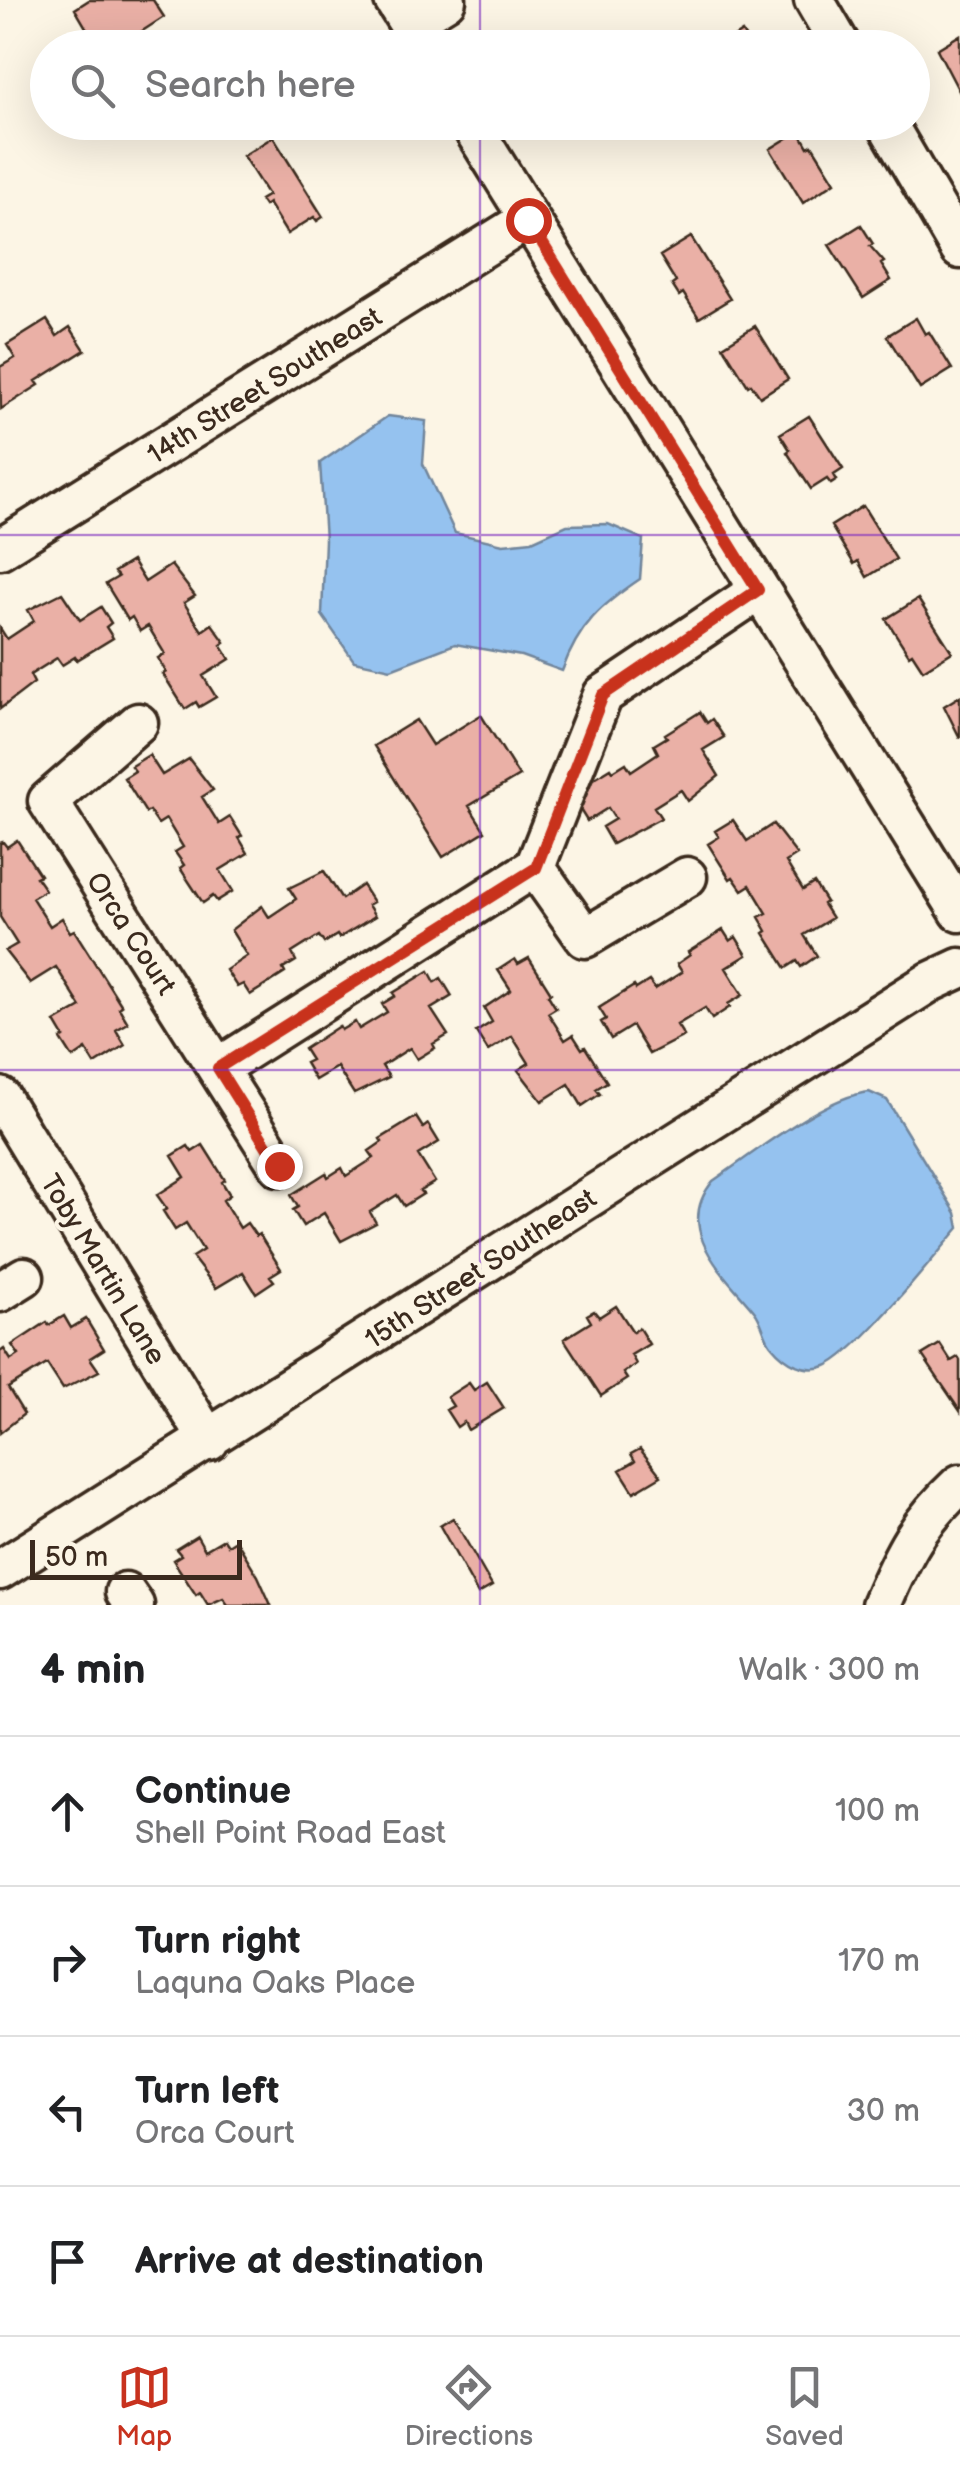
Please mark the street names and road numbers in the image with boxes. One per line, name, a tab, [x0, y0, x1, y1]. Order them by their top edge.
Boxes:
street label: 14th Street Southeast	[142, 301, 388, 472]
street label: Orca Court	[79, 866, 183, 1002]
street label: Toby Martin Lane	[33, 1169, 172, 1371]
street label: 15th Street Southeast	[359, 1182, 603, 1356]

